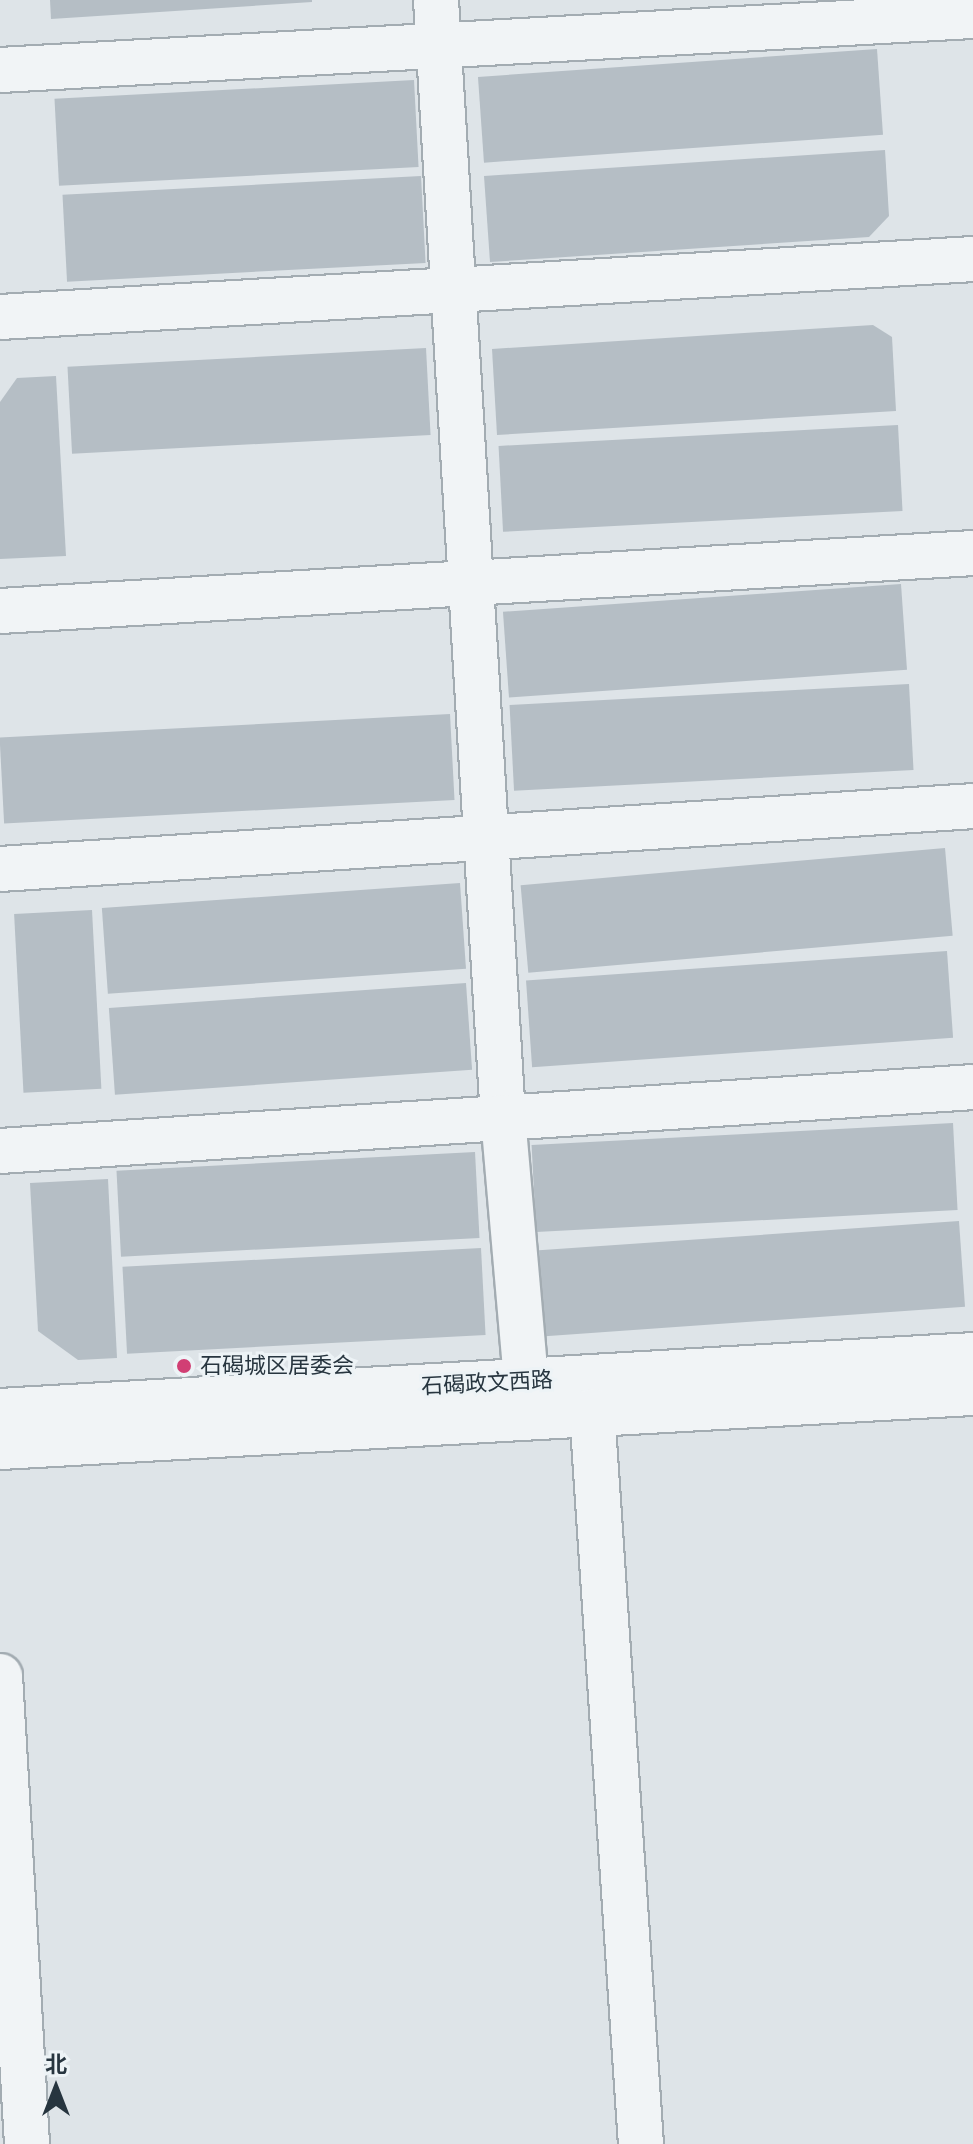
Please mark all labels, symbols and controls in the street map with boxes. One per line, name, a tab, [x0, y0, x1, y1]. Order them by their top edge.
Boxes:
place label: 石碣城区居委会	[200, 1353, 354, 1379]
marker: 石碣城区居委会	[175, 1357, 193, 1375]
street label: 石碣政文西路	[420, 1366, 554, 1400]
north arrow	[16, 2048, 96, 2128]
text: 北	[45, 2051, 67, 2077]

